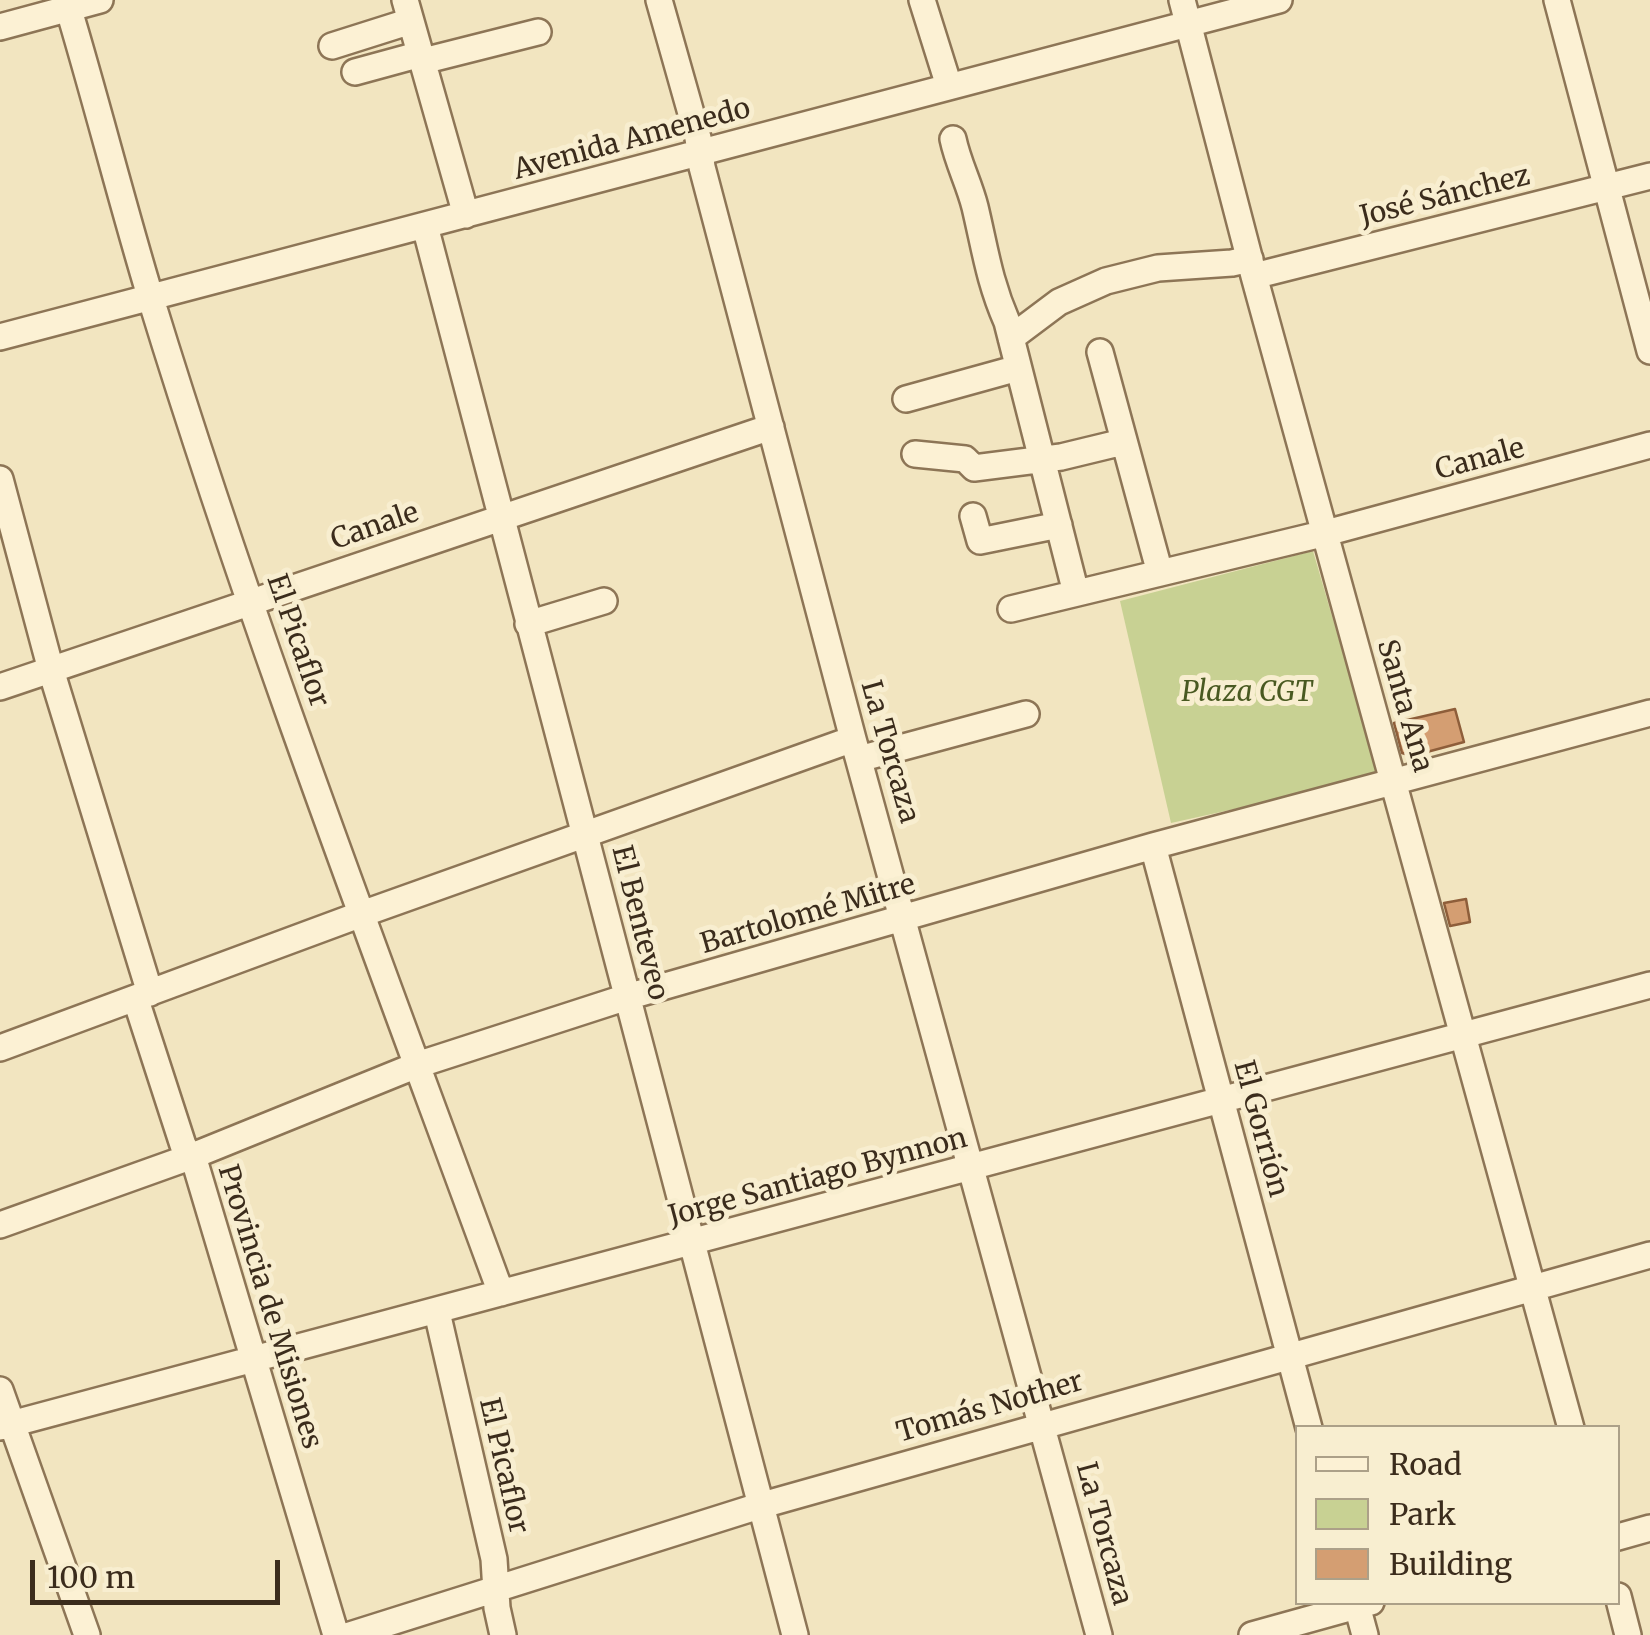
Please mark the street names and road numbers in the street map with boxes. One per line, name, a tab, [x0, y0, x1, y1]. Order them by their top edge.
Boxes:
street label: Avenida Amenedo	[510, 92, 754, 188]
street label: José Sánchez	[1357, 160, 1533, 234]
street label: Canale	[1432, 432, 1528, 488]
street label: Canale	[327, 496, 423, 558]
street label: El Picaflor	[259, 570, 335, 712]
street label: Santa Ana	[1369, 636, 1439, 776]
street label: La Torcaza	[853, 677, 925, 827]
street label: El Benteveo	[604, 842, 674, 1004]
street label: Bartolomé Mitre	[697, 868, 919, 962]
street label: El Gorrión	[1226, 1057, 1294, 1201]
street label: Jorge Santiago Bynnon	[665, 1122, 971, 1234]
street label: Provincia de Misiones	[210, 1161, 328, 1453]
street label: Tomás Nother	[893, 1365, 1087, 1451]
street label: El Picaflor	[471, 1395, 535, 1537]
street label: La Torcaza	[1068, 1459, 1138, 1609]

